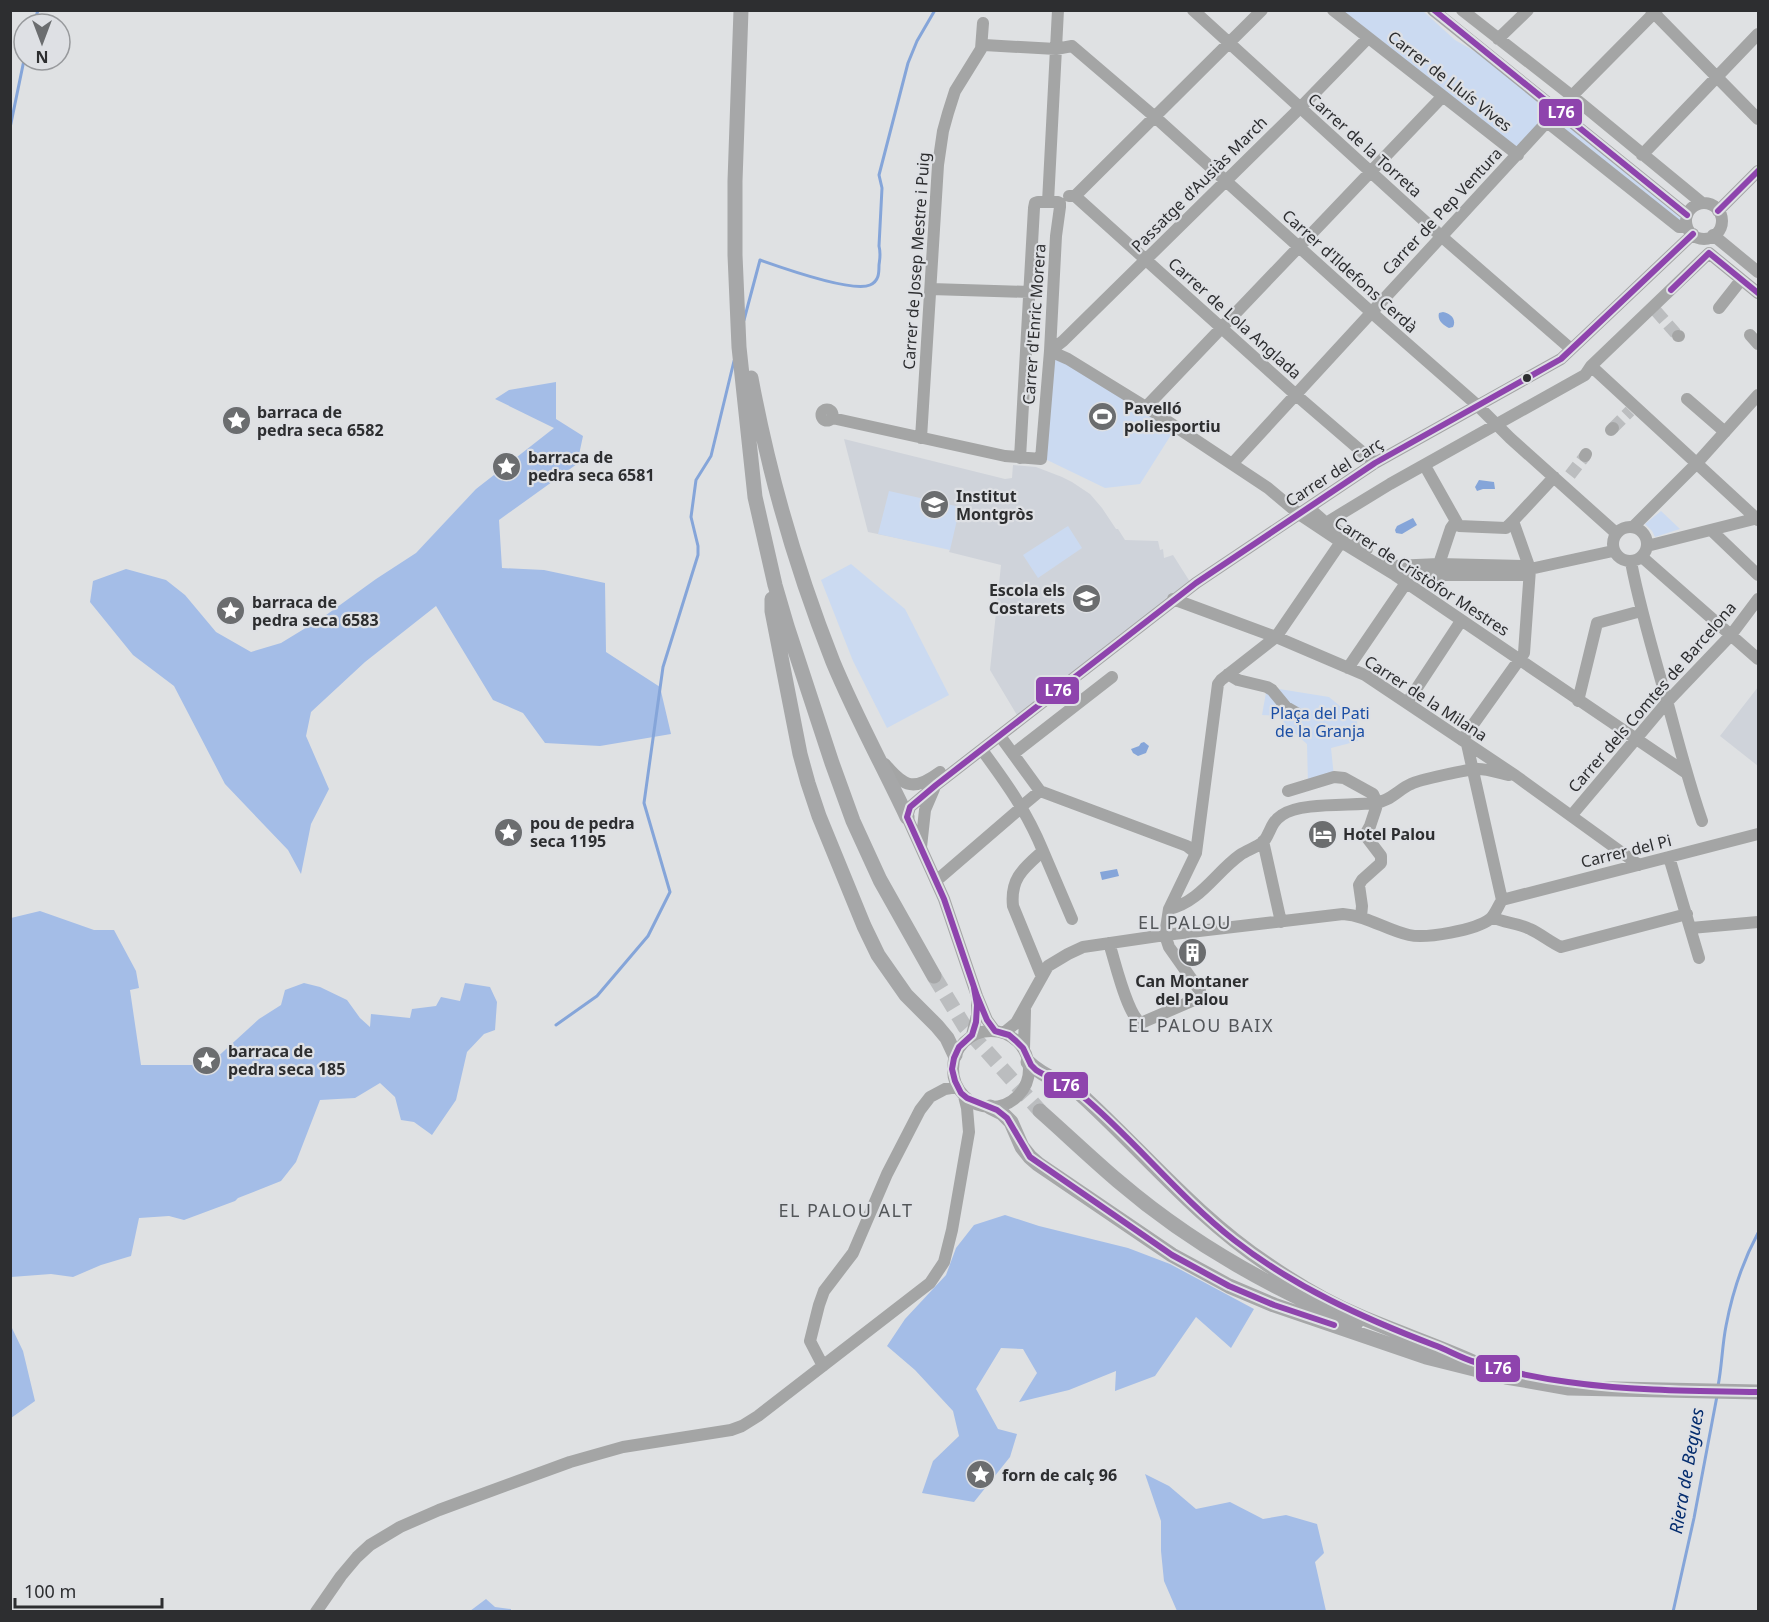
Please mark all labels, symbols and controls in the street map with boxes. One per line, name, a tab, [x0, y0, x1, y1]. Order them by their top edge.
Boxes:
north arrow	[12, 12, 72, 72]
street label: Carrer de Lluís Vives	[1383, 26, 1517, 136]
text: N	[35, 46, 49, 68]
street label: Carrer de la Torreta	[1303, 88, 1427, 202]
line badge: L76	[1538, 98, 1583, 127]
text: L76	[1547, 101, 1575, 123]
street label: Passatge d'Ausiàs March	[1126, 111, 1272, 257]
street label: Carrer de Pep Ventura	[1377, 143, 1507, 279]
street label: Carrer de Josep Mestre i Puig	[897, 152, 935, 370]
street label: Carrer d'Ildefons Cerdà	[1278, 204, 1422, 338]
street label: Carrer d'Enric Morera	[1017, 243, 1051, 405]
street label: Carrer de Lola Anglada	[1164, 252, 1306, 384]
unlabelled marker	[1521, 372, 1533, 384]
place label: Pavelló poliesportiu	[1124, 397, 1221, 437]
place label: barraca de pedra seca 6582	[257, 401, 384, 441]
sports icon: Pavelló poliesportiu	[1087, 401, 1119, 433]
place icon: barraca de pedra seca 6582	[220, 405, 252, 437]
street label: Carrer del Carç	[1281, 432, 1387, 512]
place label: barraca de pedra seca 6581	[528, 446, 655, 486]
place icon: barraca de pedra seca 6581	[491, 450, 523, 482]
place label: Institut Montgròs	[956, 485, 1033, 525]
school or university icon: Institut Montgròs	[919, 489, 951, 521]
street label: Carrer de Cristòfor Mestres	[1330, 511, 1514, 641]
place label: Escola els Costarets	[989, 579, 1065, 619]
school or university icon: Escola els Costarets	[1070, 583, 1102, 615]
place label: barraca de pedra seca 6583	[252, 591, 379, 631]
place icon: barraca de pedra seca 6583	[215, 595, 247, 627]
street label: Carrer dels Comtes de Barcelona	[1563, 597, 1741, 797]
street label: Carrer de la Milana	[1360, 650, 1492, 746]
line badge: L76	[1035, 676, 1080, 705]
text: L76	[1044, 679, 1072, 701]
park label: Plaça del Pati de la Granja	[1270, 702, 1370, 742]
place label: pou de pedra seca 1195	[530, 812, 635, 852]
place icon: pou de pedra seca 1195	[493, 816, 525, 848]
hotel icon: Hotel Palou	[1306, 818, 1338, 850]
place label: Hotel Palou	[1343, 823, 1435, 845]
street label: Carrer del Pi	[1578, 829, 1674, 873]
district label: EL PALOU	[1138, 910, 1232, 934]
building icon: Can Montaner del Palou	[1176, 937, 1208, 969]
place label: Can Montaner del Palou	[1135, 970, 1249, 1010]
district label: EL PALOU BAIX	[1128, 1013, 1274, 1037]
place label: barraca de pedra seca 185	[228, 1040, 345, 1080]
place icon: barraca de pedra seca 185	[191, 1044, 223, 1076]
line badge: L76	[1043, 1071, 1089, 1099]
text: L76	[1052, 1074, 1080, 1096]
district label: EL PALOU ALT	[778, 1198, 914, 1222]
line badge: L76	[1475, 1354, 1521, 1383]
text: L76	[1484, 1357, 1512, 1379]
water label: Riera de Begues	[1663, 1406, 1709, 1536]
place icon: forn de calç 96	[965, 1459, 997, 1491]
place label: forn de calç 96	[1002, 1464, 1117, 1486]
scale bar	[15, 1571, 162, 1609]
text: 100 m	[24, 1579, 76, 1603]

